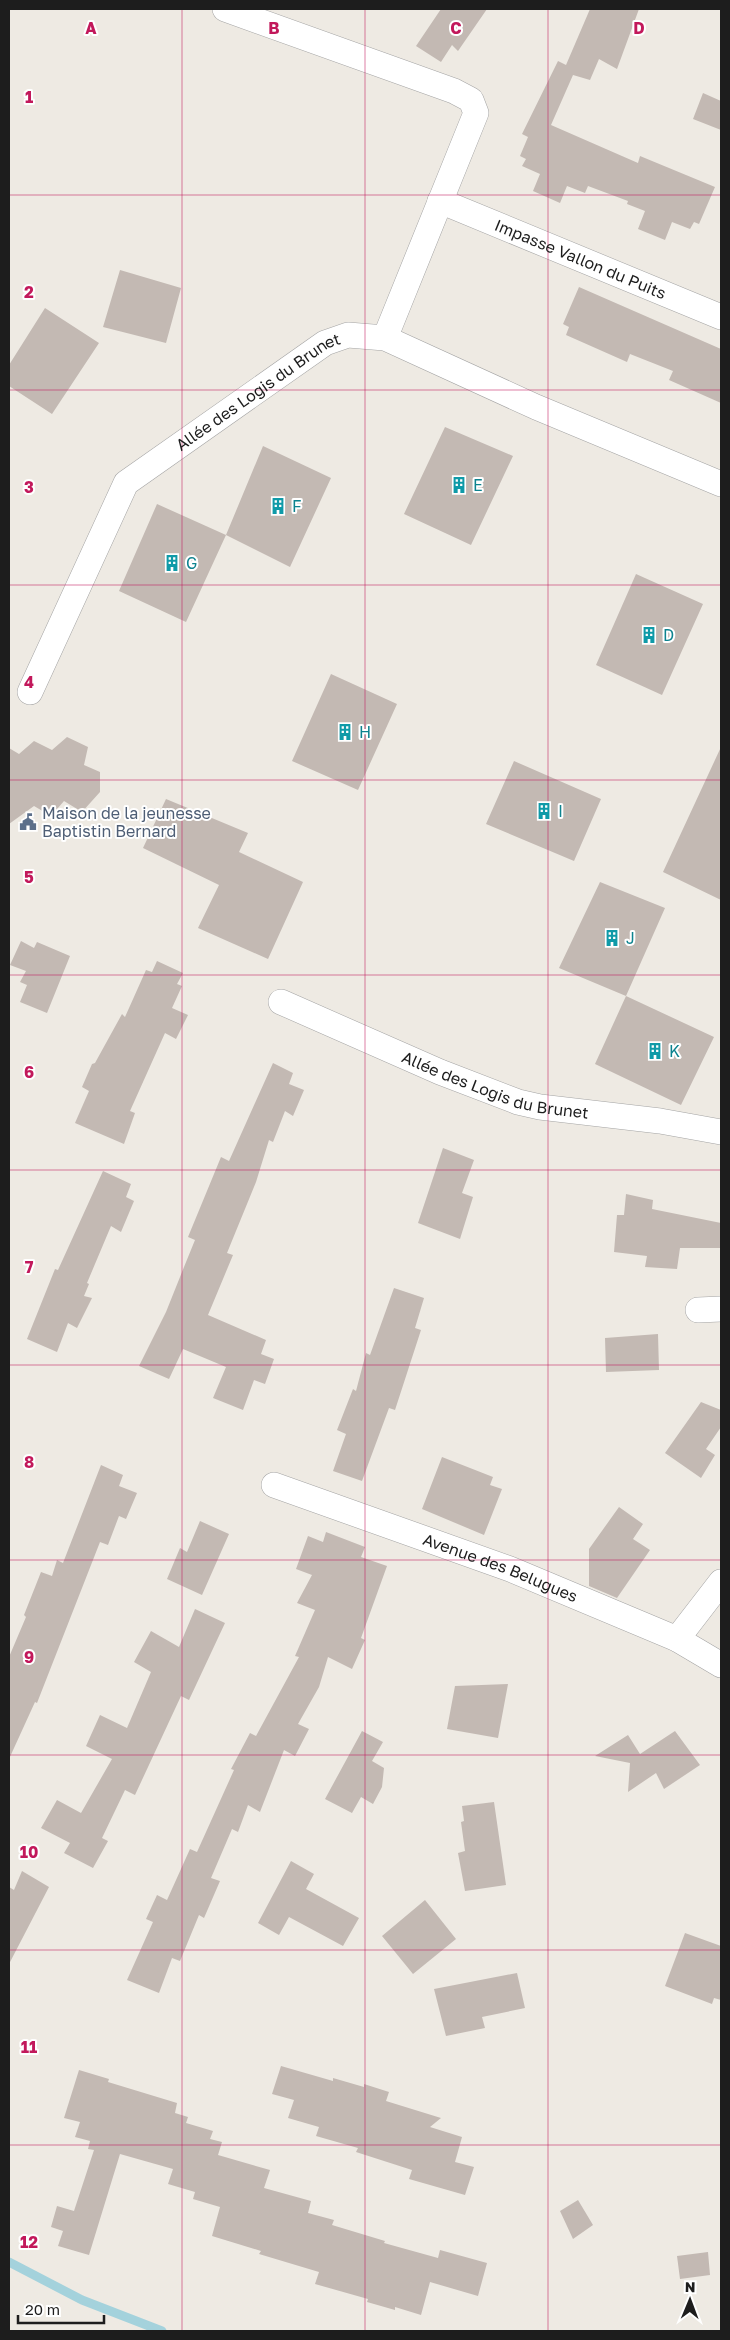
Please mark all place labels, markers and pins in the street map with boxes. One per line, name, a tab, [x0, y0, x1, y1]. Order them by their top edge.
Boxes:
building icon: E	[449, 475, 469, 495]
place label: E	[473, 475, 483, 495]
building icon: F	[268, 496, 288, 516]
place label: F	[292, 496, 302, 516]
building icon: G	[162, 553, 182, 573]
place label: G	[186, 553, 197, 573]
building icon: D	[639, 625, 659, 645]
place label: D	[663, 625, 674, 645]
building icon: H	[335, 722, 355, 742]
place label: H	[359, 722, 371, 742]
building icon: I	[534, 801, 554, 821]
place label: I	[558, 801, 563, 821]
place label: Maison de la jeunesse Baptistin Bernard	[42, 803, 211, 841]
public building icon: Maison de la jeunesse Baptistin Bernard	[18, 812, 38, 832]
building icon: J	[602, 928, 622, 948]
place label: J	[626, 928, 635, 948]
building icon: K	[645, 1041, 665, 1061]
place label: K	[669, 1041, 680, 1061]

